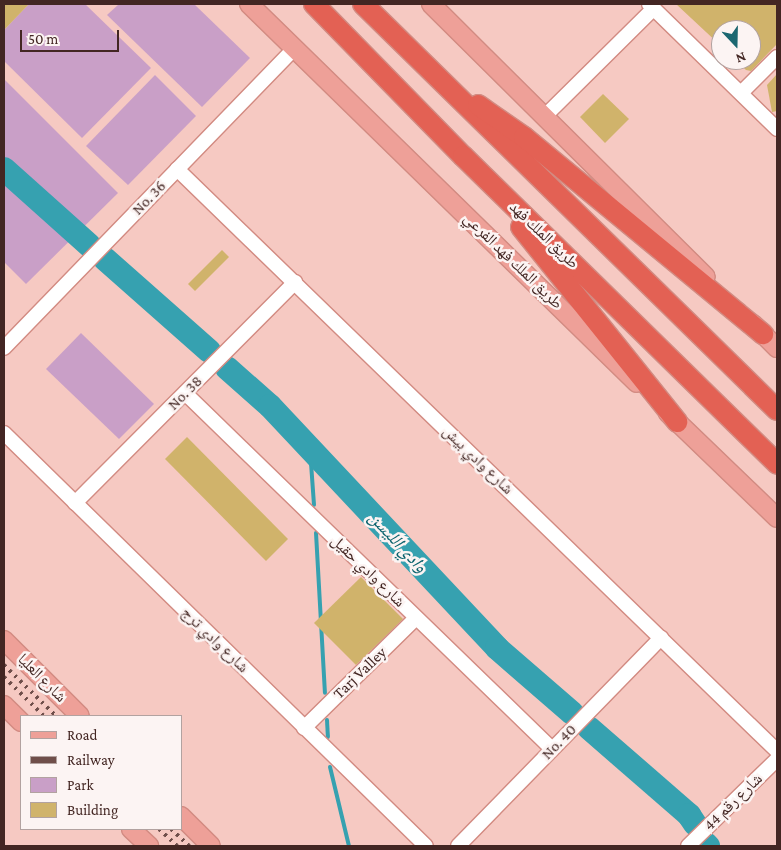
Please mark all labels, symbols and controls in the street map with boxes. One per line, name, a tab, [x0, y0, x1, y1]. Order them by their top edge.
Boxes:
scale bar	[22, 20, 121, 52]
north arrow	[711, 20, 761, 70]
text: 50 m	[28, 31, 58, 47]
text: N	[734, 49, 748, 67]
street label: No. 36	[128, 177, 170, 219]
street label: طريق الملك فهد	[505, 197, 583, 273]
street label: طريق الملك فهد الفرعي	[459, 209, 567, 313]
street label: No. 38	[164, 372, 206, 414]
street label: شارع وادي بيش	[439, 422, 517, 498]
water label: وادي الليسن	[364, 507, 432, 577]
street label: شارع وادي حقيل	[327, 531, 409, 611]
street label: شارع وادي ترج	[177, 603, 253, 677]
street label: Tarj Valley	[329, 643, 391, 703]
street label: شارع العليا	[14, 650, 70, 706]
legend	[20, 715, 182, 830]
street label: No. 40	[538, 720, 580, 764]
text: Road	[67, 727, 97, 743]
text: Railway	[67, 752, 115, 768]
street label: شارع رقم 44	[700, 769, 766, 835]
text: Park	[67, 777, 94, 793]
text: Building	[67, 802, 118, 818]

